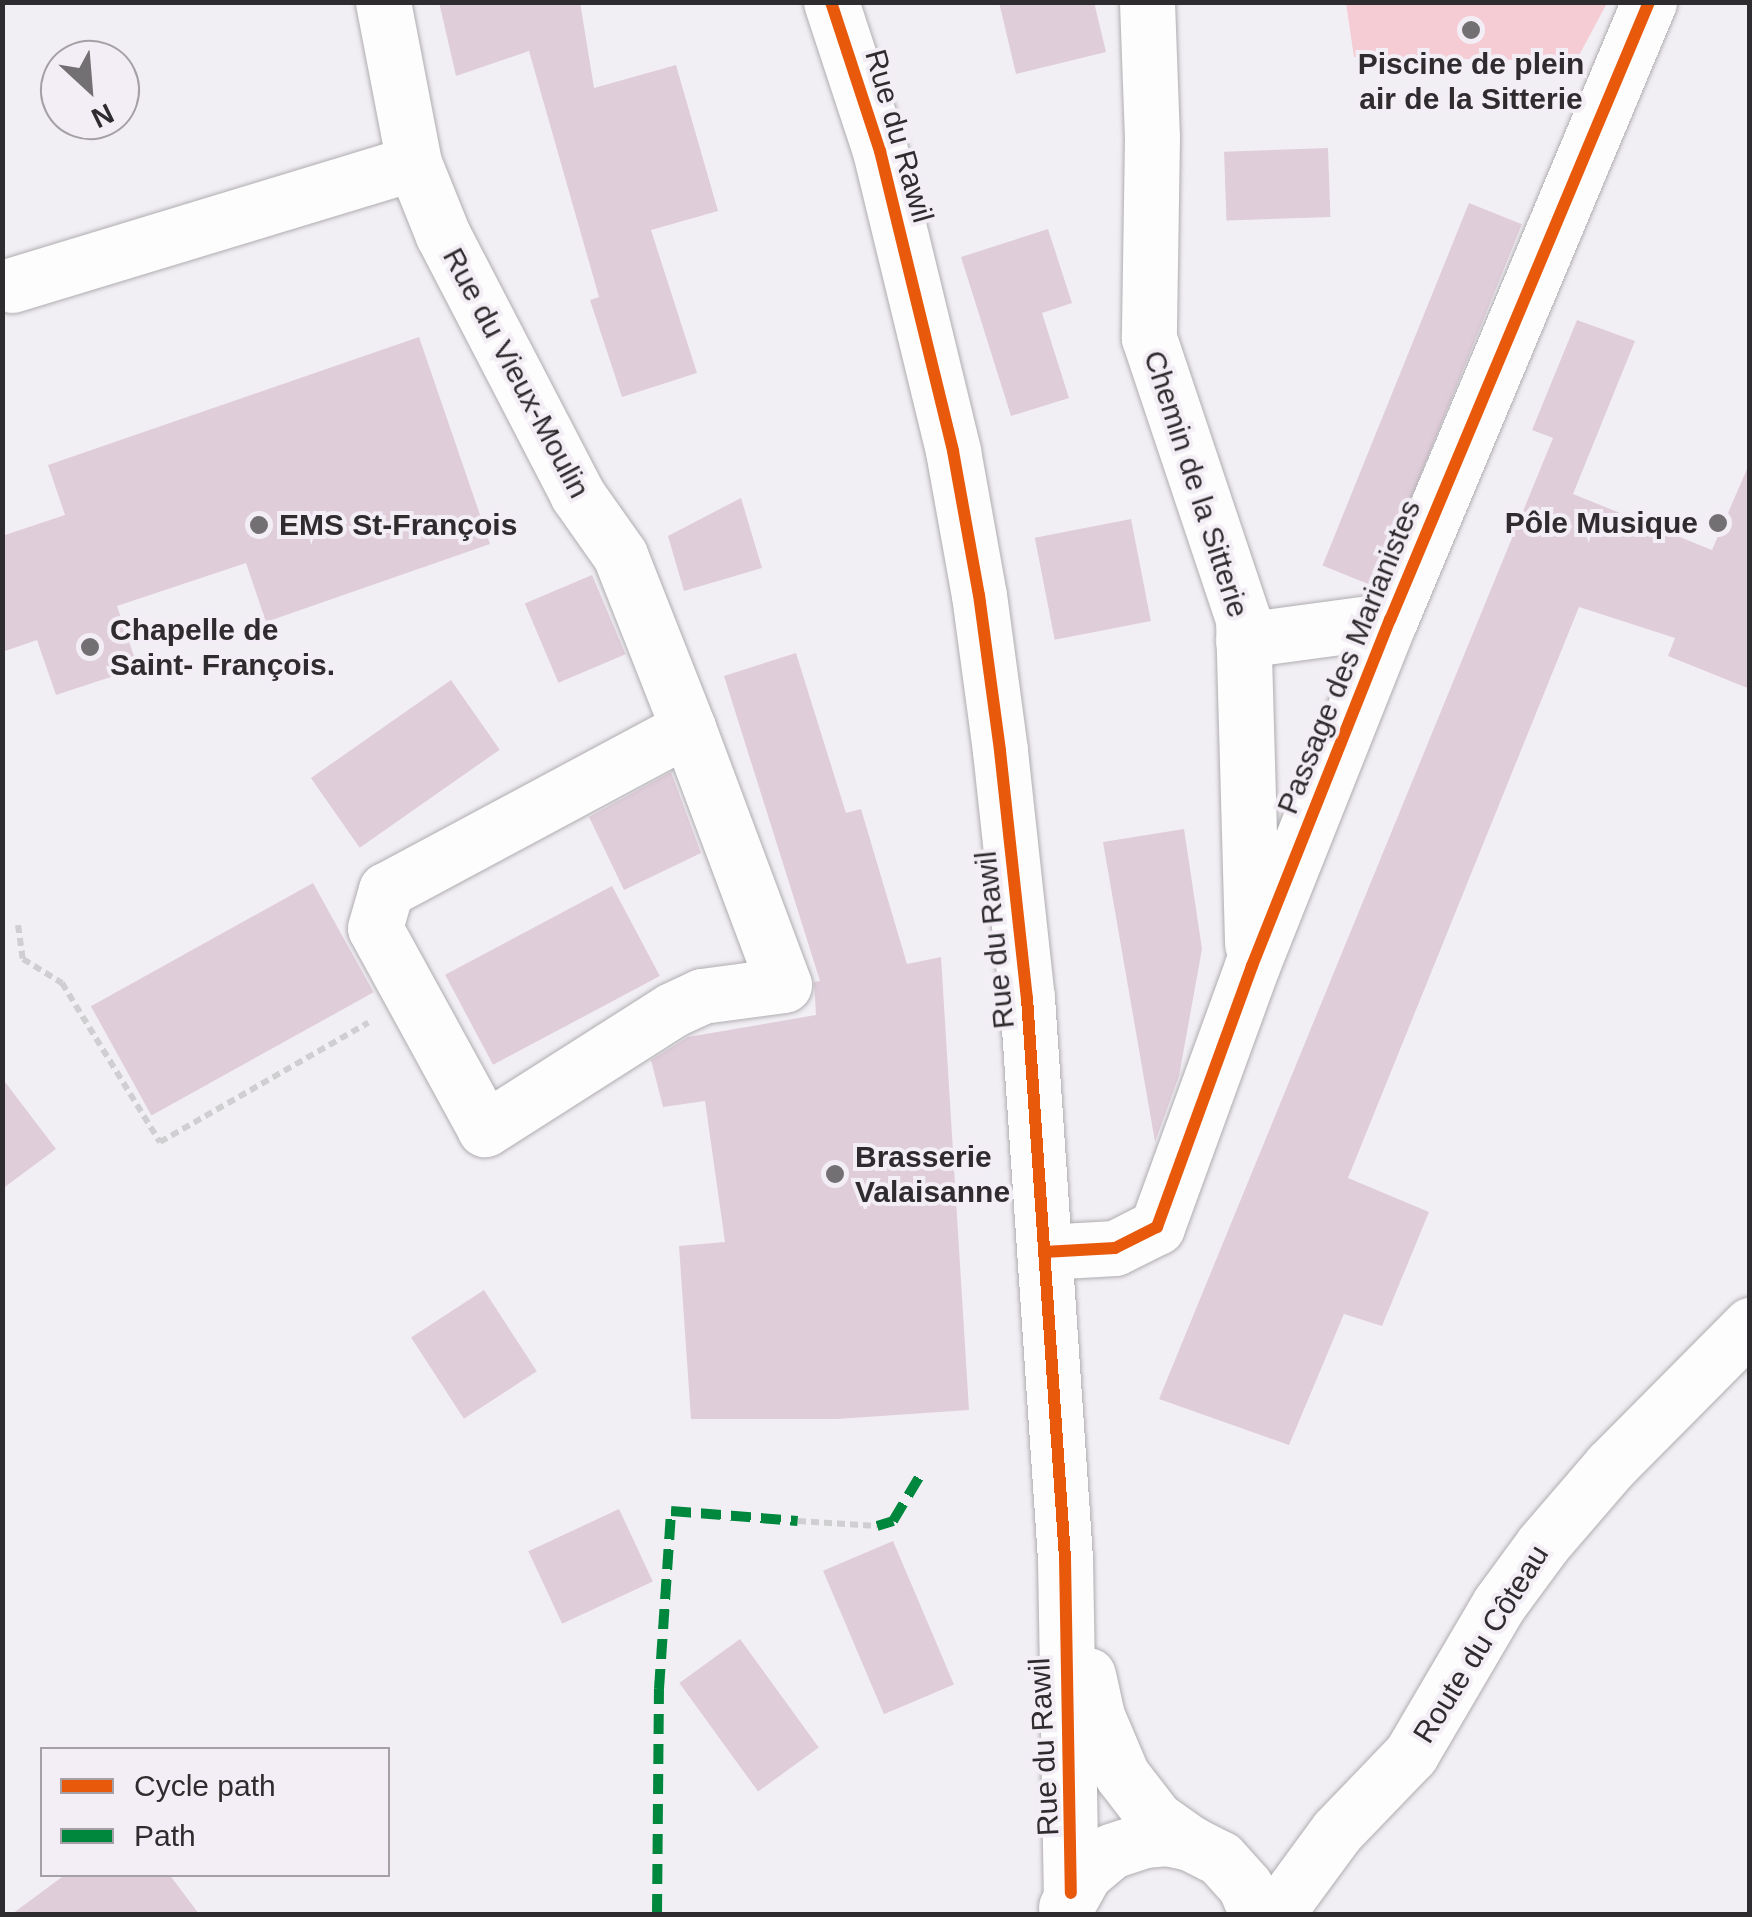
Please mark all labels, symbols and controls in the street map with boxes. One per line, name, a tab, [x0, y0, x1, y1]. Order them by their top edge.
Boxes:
marker: Piscine de plein air de la Sitterie	[1460, 19, 1482, 41]
north arrow	[40, 40, 140, 140]
street label: Rue du Rawil	[857, 45, 941, 227]
place label: Piscine de plein air de la Sitterie	[1358, 46, 1584, 116]
text: N	[87, 97, 118, 134]
street label: Rue du Vieux-Moulin	[435, 242, 597, 504]
street label: Chemin de la Sitterie	[1136, 346, 1256, 622]
street label: Passage des Marianistes	[1270, 495, 1428, 819]
place label: Pôle Musique	[1505, 505, 1698, 541]
place label: EMS St-François	[279, 507, 517, 543]
marker: Pôle Musique	[1707, 512, 1729, 534]
marker: EMS St-François	[248, 514, 270, 536]
place label: Chapelle de Saint- François.	[110, 612, 335, 682]
marker: Chapelle de Saint- François.	[79, 636, 101, 658]
street label: Rue du Rawil	[968, 849, 1022, 1031]
place label: Brasserie Valaisanne	[855, 1139, 1010, 1210]
marker: Brasserie Valaisanne	[824, 1163, 846, 1185]
street label: Route du Côteau	[1406, 1538, 1556, 1750]
street label: Rue du Rawil	[1021, 1657, 1067, 1837]
legend	[40, 1747, 390, 1877]
text: Cycle path	[134, 1769, 276, 1802]
text: Path	[134, 1819, 196, 1852]

